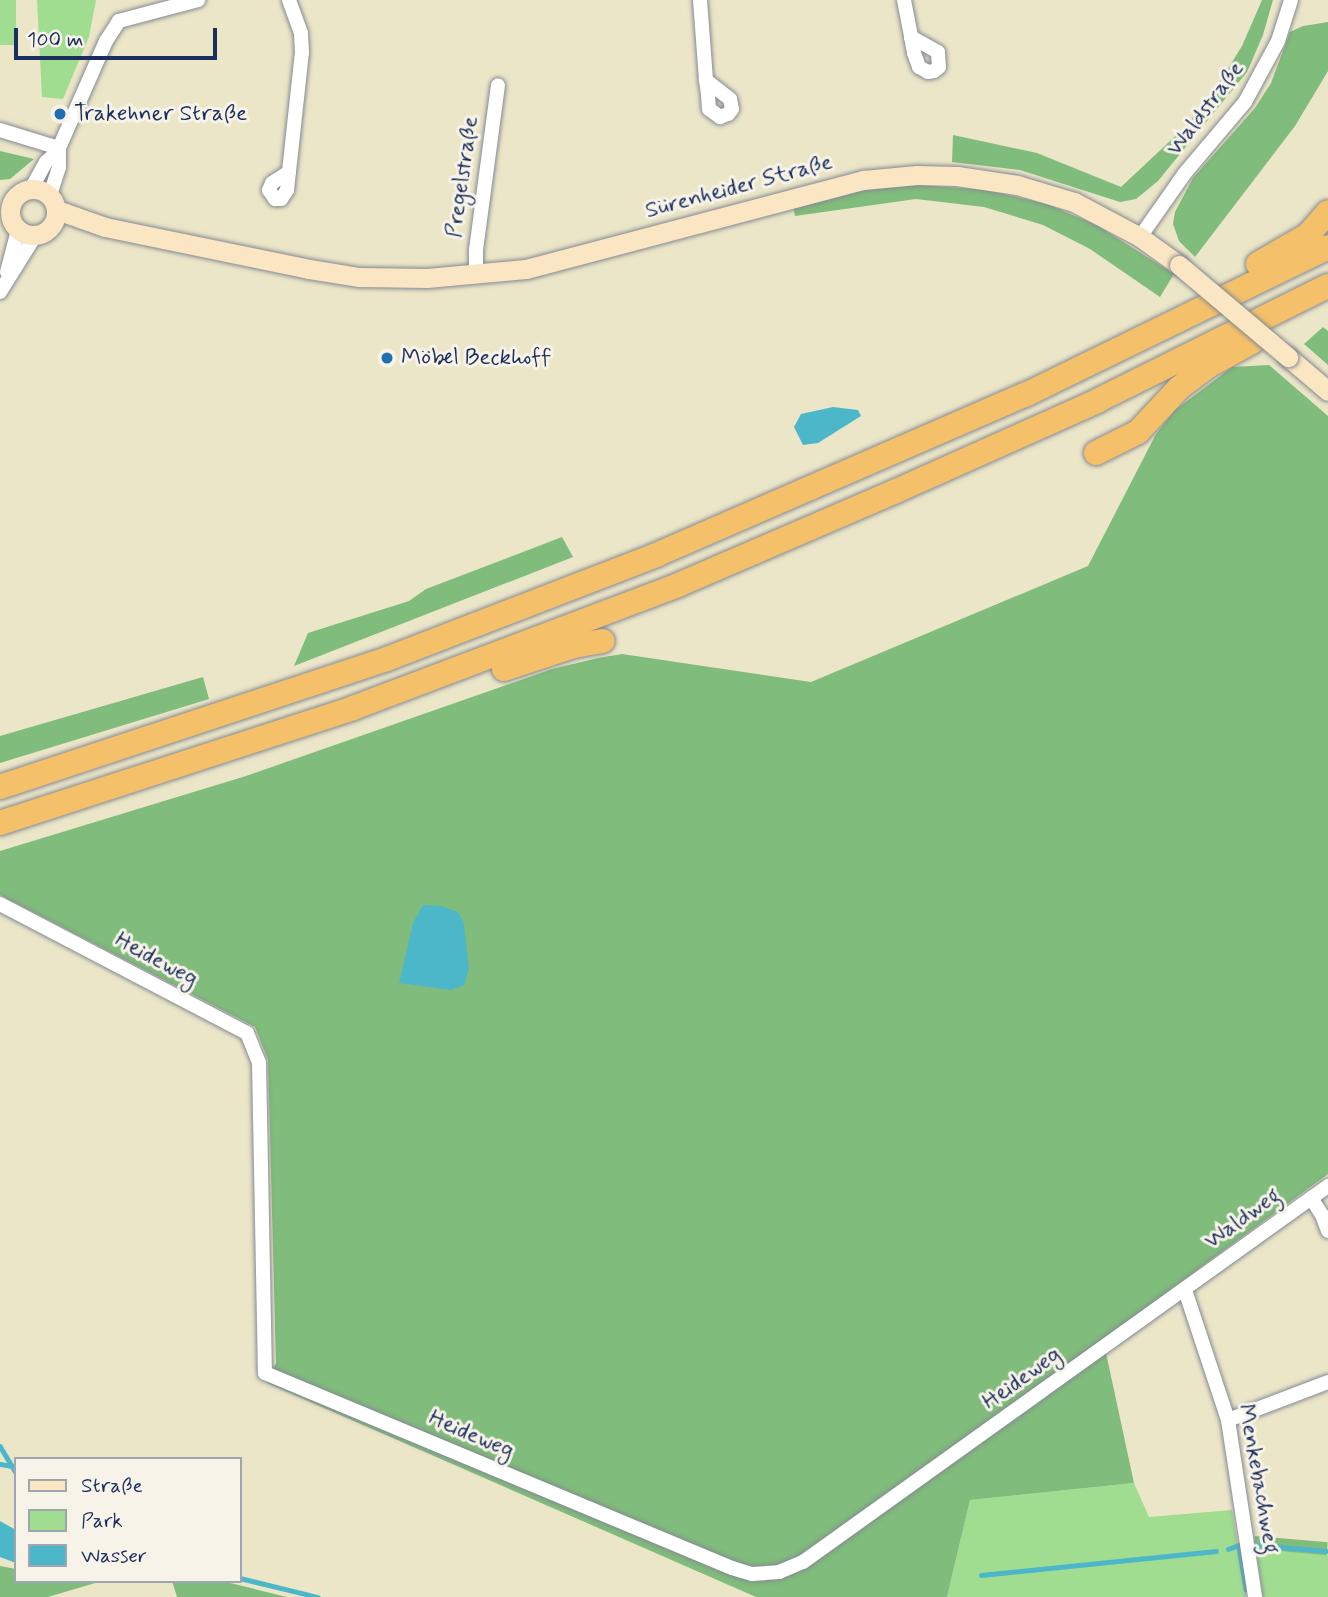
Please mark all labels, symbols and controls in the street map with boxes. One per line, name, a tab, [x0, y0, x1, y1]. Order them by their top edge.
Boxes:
scale bar	[18, 14, 220, 58]
text: 100 m	[27, 26, 83, 54]
street label: Waldstraße	[1161, 56, 1251, 162]
place label: Trakehner Straße	[74, 100, 247, 128]
marker: Trakehner Straße	[52, 106, 68, 122]
street label: Pregelstraße	[441, 114, 485, 240]
street label: Sürenheider Straße	[644, 149, 834, 225]
place label: Möbel Beckhoff	[401, 344, 553, 372]
marker: Möbel Beckhoff	[379, 350, 395, 366]
street label: Heideweg	[110, 927, 202, 993]
street label: Waldweg	[1200, 1182, 1286, 1256]
street label: Heideweg	[977, 1341, 1067, 1417]
street label: Menkebachweg	[1231, 1402, 1285, 1556]
street label: Heideweg	[424, 1405, 518, 1465]
legend	[14, 1457, 242, 1583]
text: Straße	[81, 1472, 143, 1500]
text: Park	[81, 1507, 123, 1535]
text: Wasser	[81, 1542, 147, 1570]

